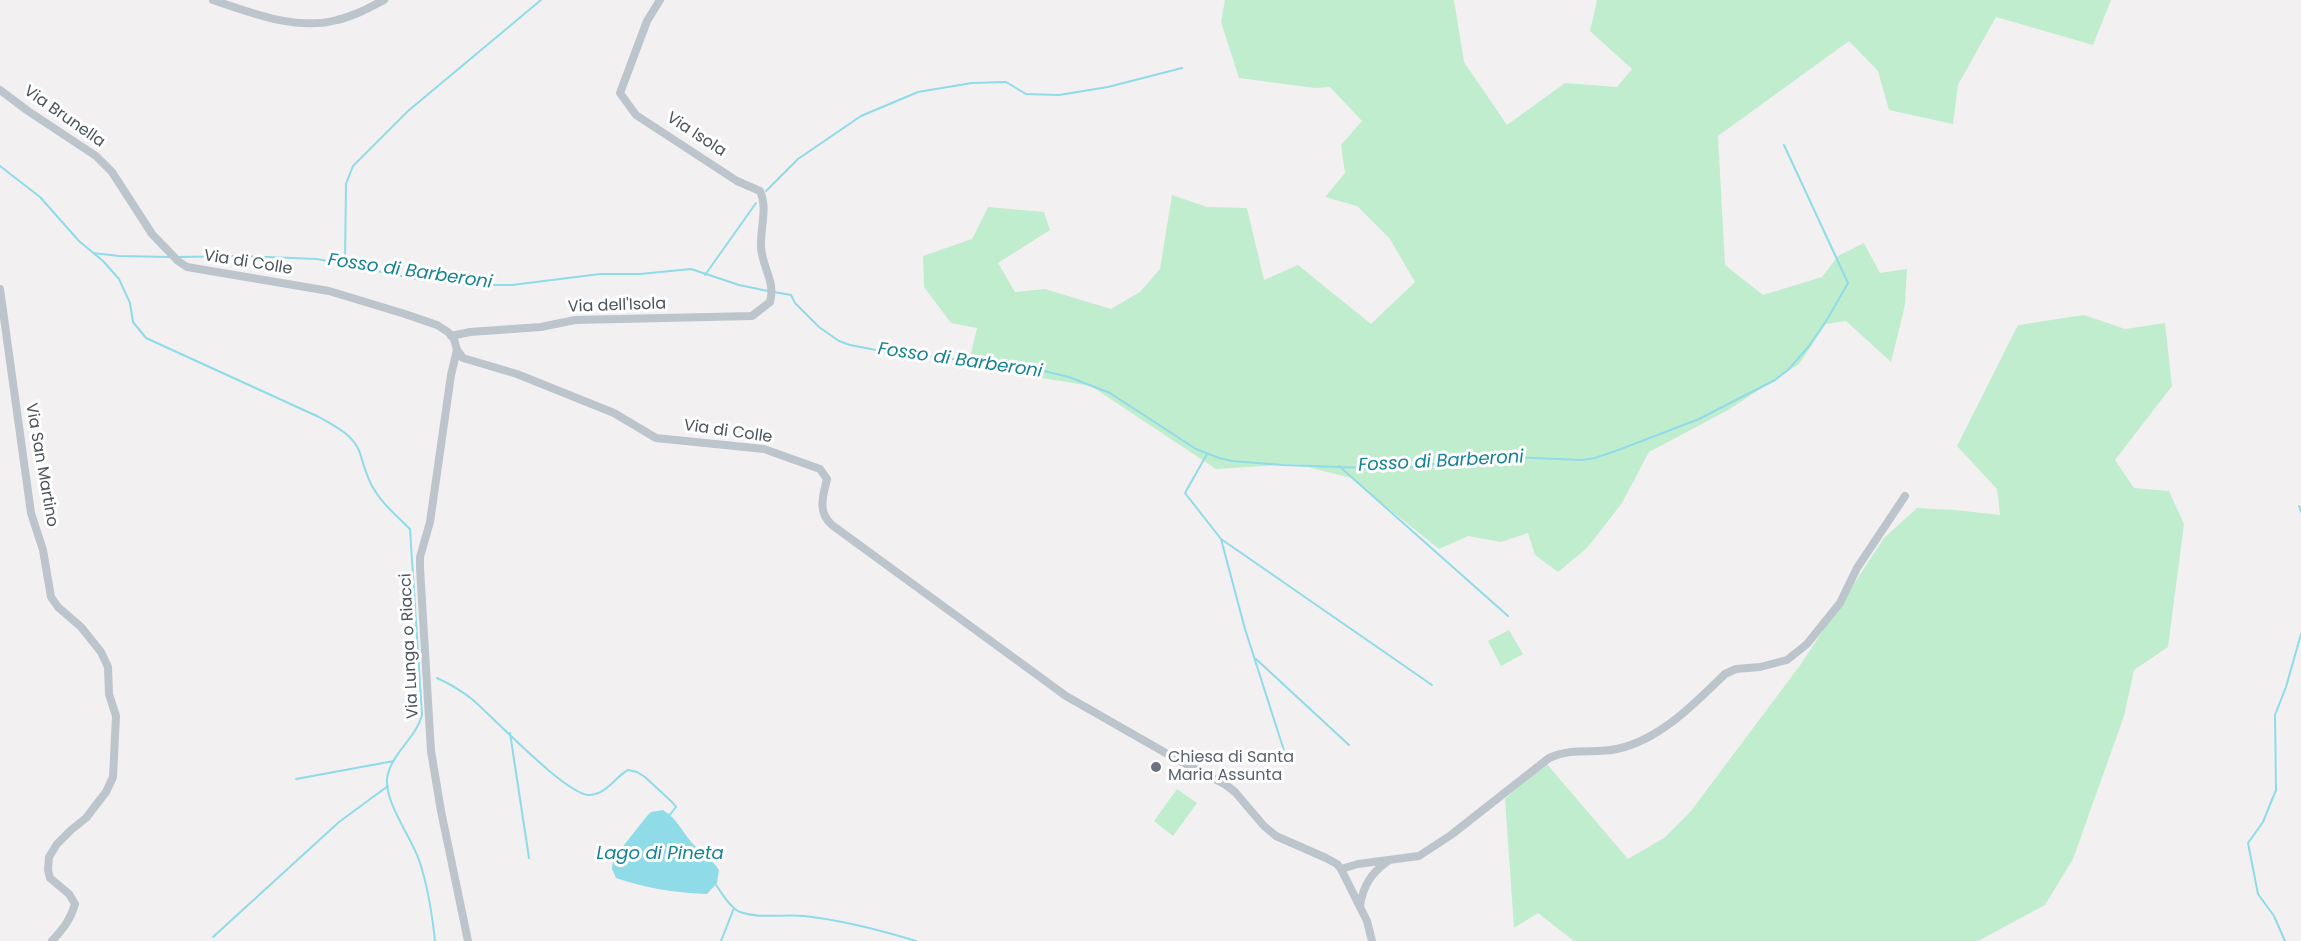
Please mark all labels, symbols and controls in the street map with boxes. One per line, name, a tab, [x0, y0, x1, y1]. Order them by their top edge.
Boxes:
street label: Via Brunella	[20, 82, 108, 152]
street label: Via Isola	[663, 109, 729, 161]
street label: Via di Colle	[202, 247, 294, 279]
water label: Fosso di Barberoni	[326, 250, 494, 294]
street label: Via dell'Isola	[568, 295, 666, 317]
water label: Fosso di Barberoni	[876, 339, 1044, 383]
street label: Via San Martino	[21, 402, 61, 528]
street label: Via di Colle	[682, 416, 774, 448]
water label: Fosso di Barberoni	[1358, 447, 1524, 477]
street label: Via Lunga o Riacci	[397, 573, 423, 719]
place label: Chiesa di Santa Maria Assunta	[1168, 748, 1294, 786]
marker: Chiesa di Santa Maria Assunta	[1149, 760, 1163, 774]
water label: Lago di Pineta	[596, 843, 724, 865]

